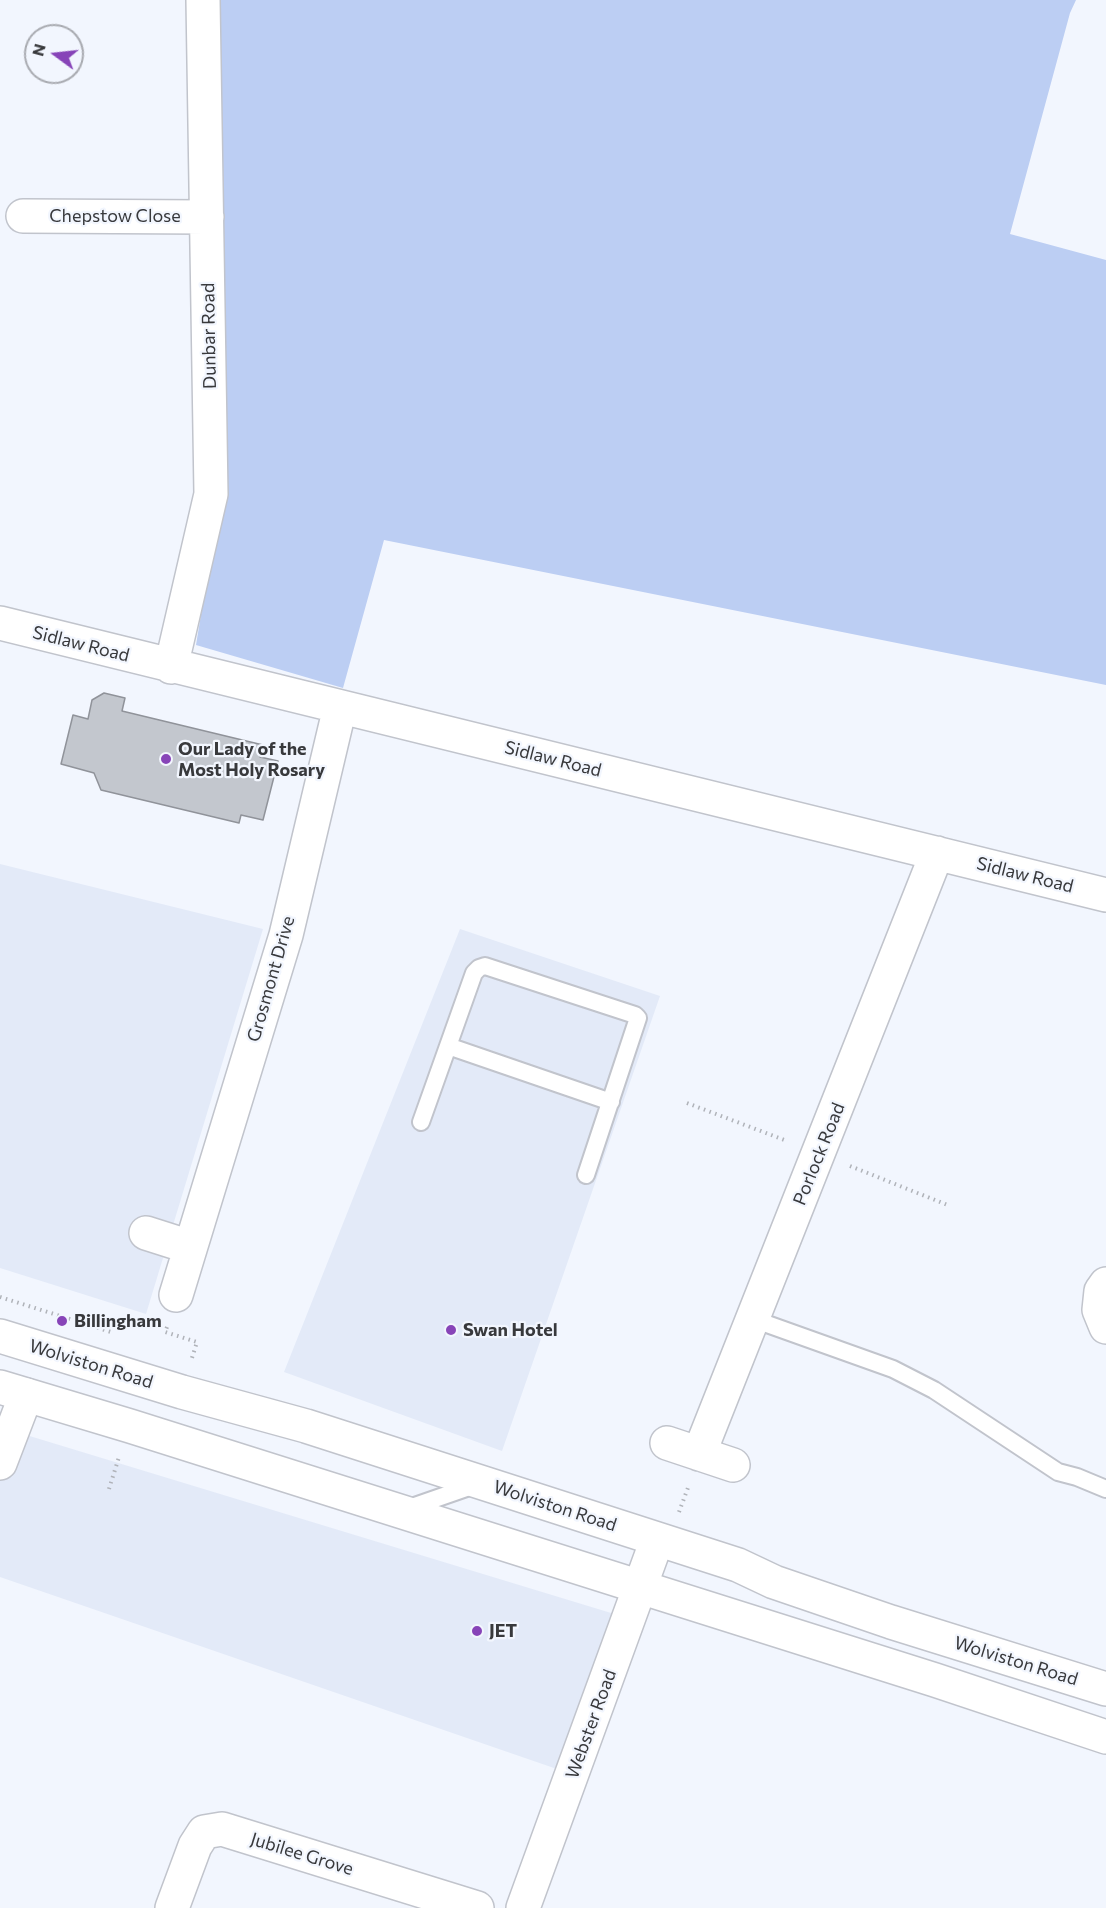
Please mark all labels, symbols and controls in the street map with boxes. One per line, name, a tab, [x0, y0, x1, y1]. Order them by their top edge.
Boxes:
north arrow	[24, 24, 84, 84]
text: N	[27, 41, 49, 58]
street label: Chepstow Close	[49, 205, 181, 227]
street label: Dunbar Road	[197, 283, 221, 389]
street label: Sidlaw Road	[30, 622, 132, 666]
street label: Sidlaw Road	[502, 737, 604, 781]
place label: Our Lady of the Most Holy Rosary	[178, 738, 325, 780]
marker: Our Lady of the Most Holy Rosary	[159, 752, 173, 766]
street label: Sidlaw Road	[974, 853, 1076, 897]
street label: Grosmont Drive	[243, 914, 299, 1044]
street label: Porlock Road	[789, 1100, 849, 1208]
place label: Billingham	[74, 1310, 162, 1332]
marker: Billingham	[55, 1314, 69, 1328]
place label: Swan Hotel	[463, 1319, 558, 1341]
marker: Swan Hotel	[444, 1323, 458, 1337]
street label: Wolviston Road	[27, 1335, 155, 1393]
street label: Wolviston Road	[491, 1476, 619, 1536]
place label: JET	[489, 1620, 517, 1642]
marker: JET	[470, 1624, 484, 1638]
street label: Wolviston Road	[952, 1632, 1080, 1690]
street label: Webster Road	[561, 1666, 621, 1782]
street label: Jubilee Grove	[248, 1828, 356, 1880]

